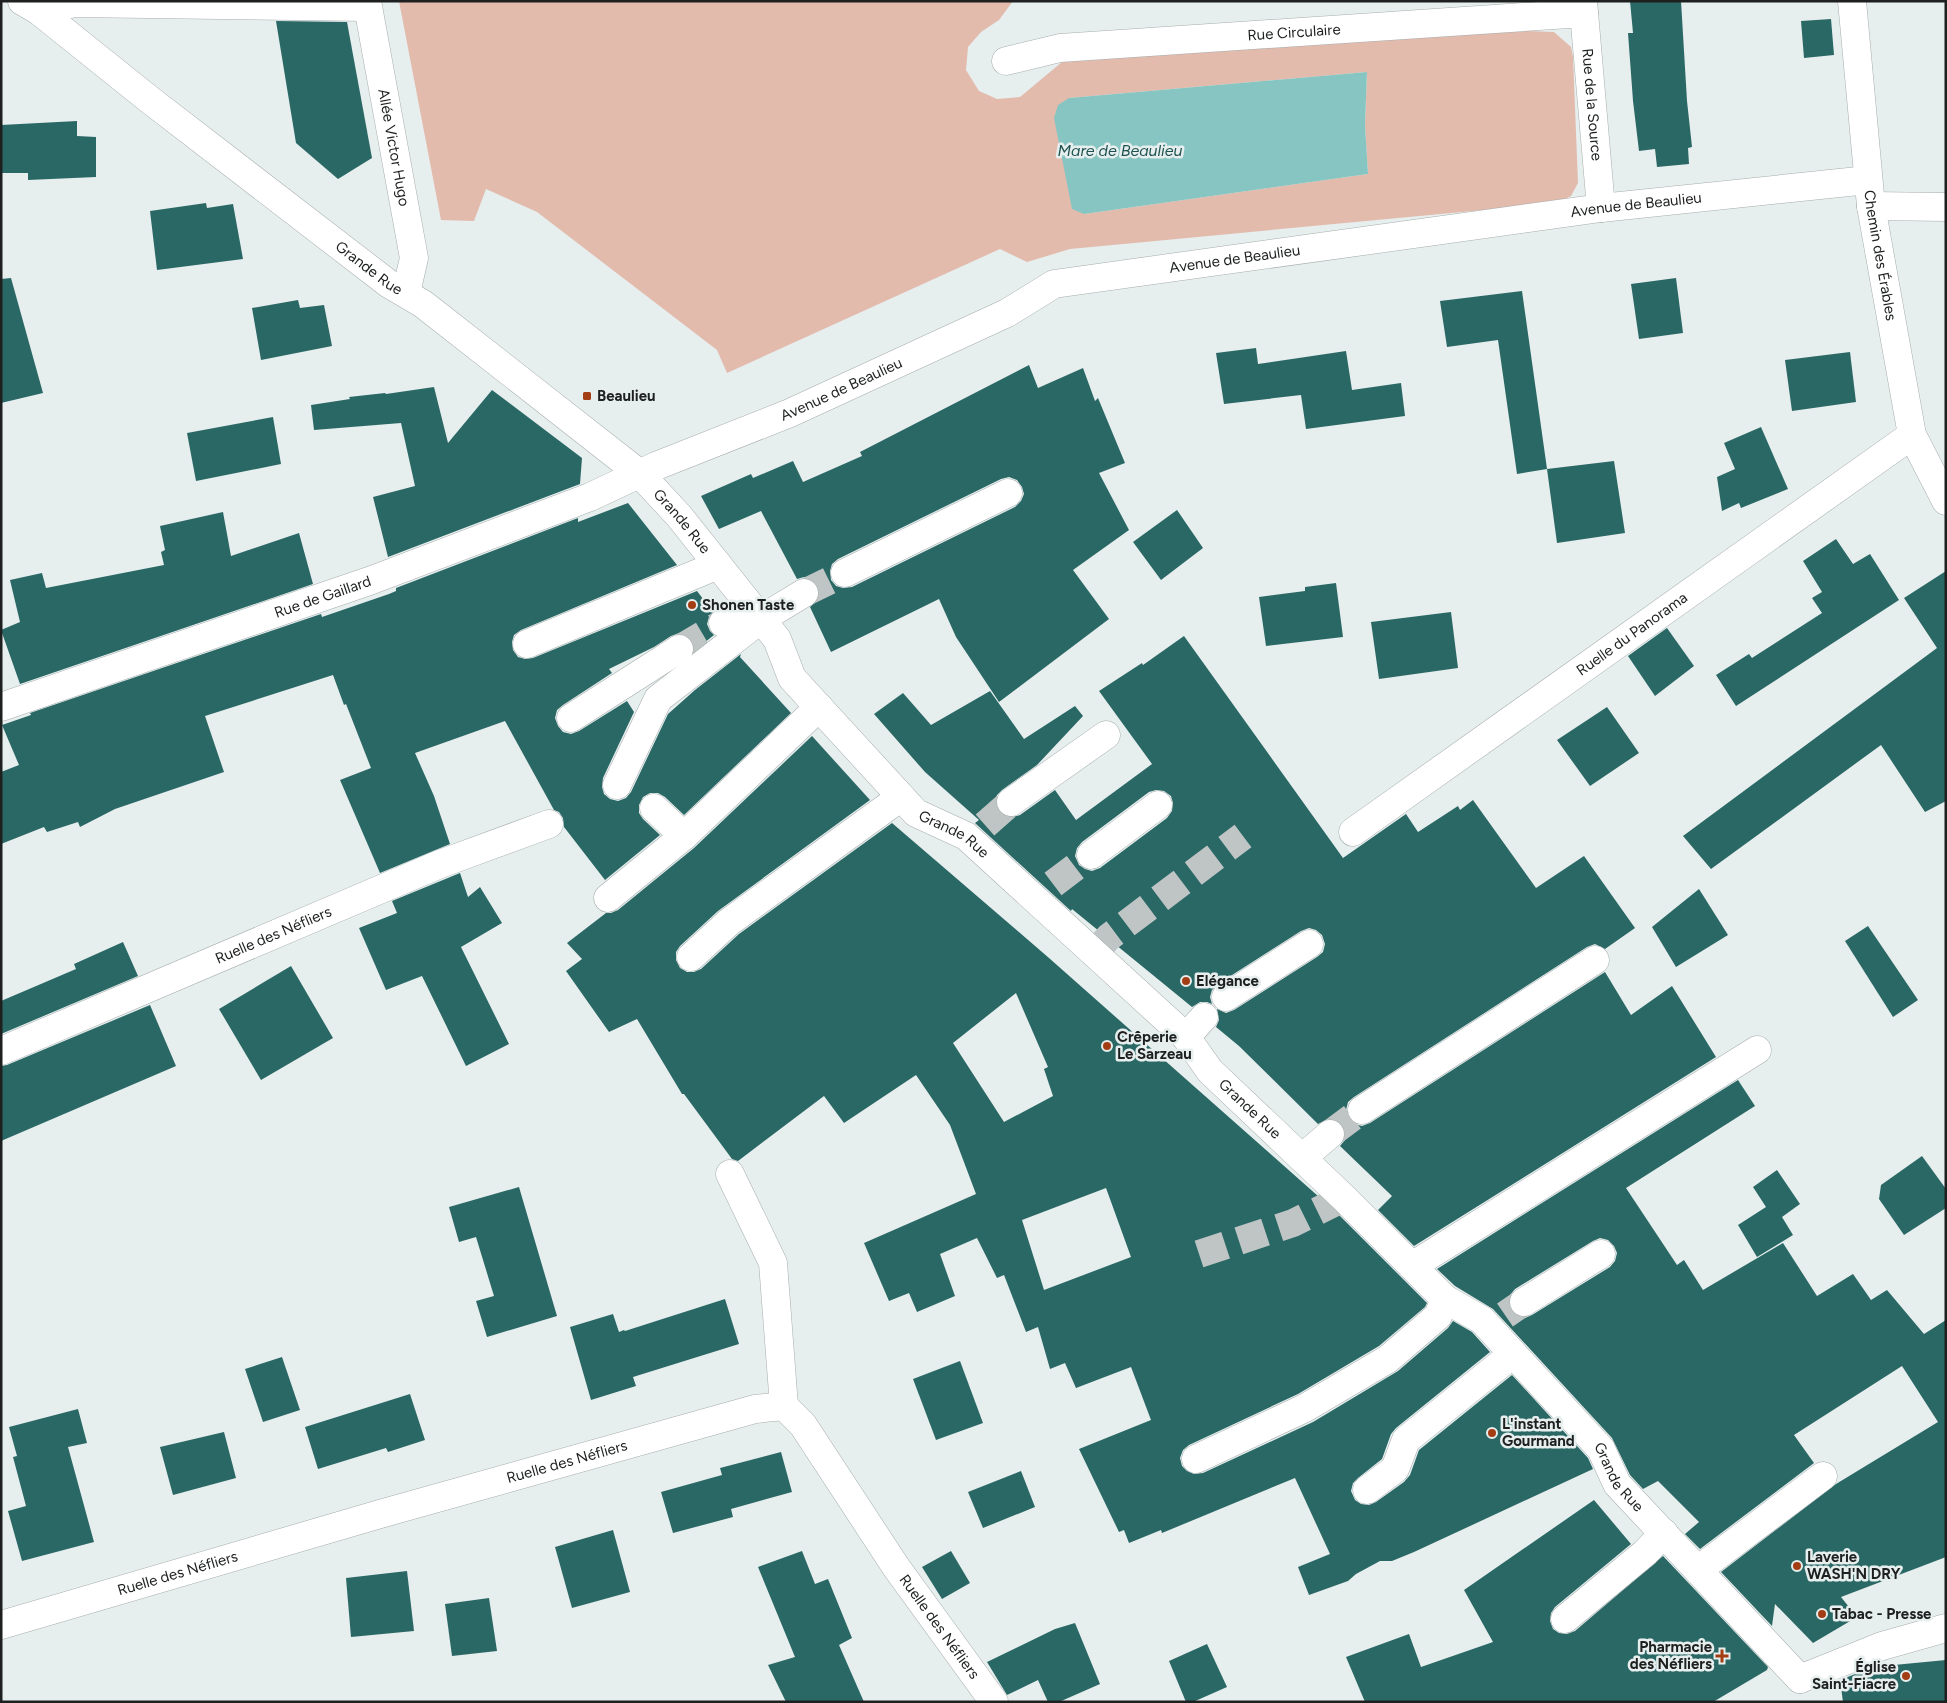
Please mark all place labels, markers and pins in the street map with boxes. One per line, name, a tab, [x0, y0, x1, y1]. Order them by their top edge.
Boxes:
place label: Beaulieu	[597, 387, 655, 405]
marker: Beaulieu	[581, 390, 593, 402]
place label: Shonen Taste	[702, 596, 795, 614]
marker: Shonen Taste	[686, 599, 698, 611]
place label: Elégance	[1196, 972, 1260, 990]
marker: Elégance	[1180, 975, 1192, 987]
place label: Crêperie Le Sarzeau	[1117, 1028, 1192, 1063]
marker: Crêperie Le Sarzeau	[1101, 1040, 1113, 1052]
place label: L'instant Gourmand	[1502, 1415, 1575, 1450]
marker: L'instant Gourmand	[1486, 1427, 1498, 1439]
place label: Laverie WASH'N DRY	[1807, 1548, 1901, 1583]
marker: Laverie WASH'N DRY	[1791, 1560, 1803, 1572]
place label: Tabac - Presse	[1832, 1605, 1932, 1623]
marker: Tabac - Presse	[1816, 1608, 1828, 1620]
place label: Pharmacie des Néfliers	[1630, 1638, 1713, 1673]
marker: Pharmacie des Néfliers	[1716, 1650, 1728, 1662]
place label: Église Saint-Fiacre	[1812, 1658, 1897, 1693]
marker: Église Saint-Fiacre	[1900, 1670, 1912, 1682]

